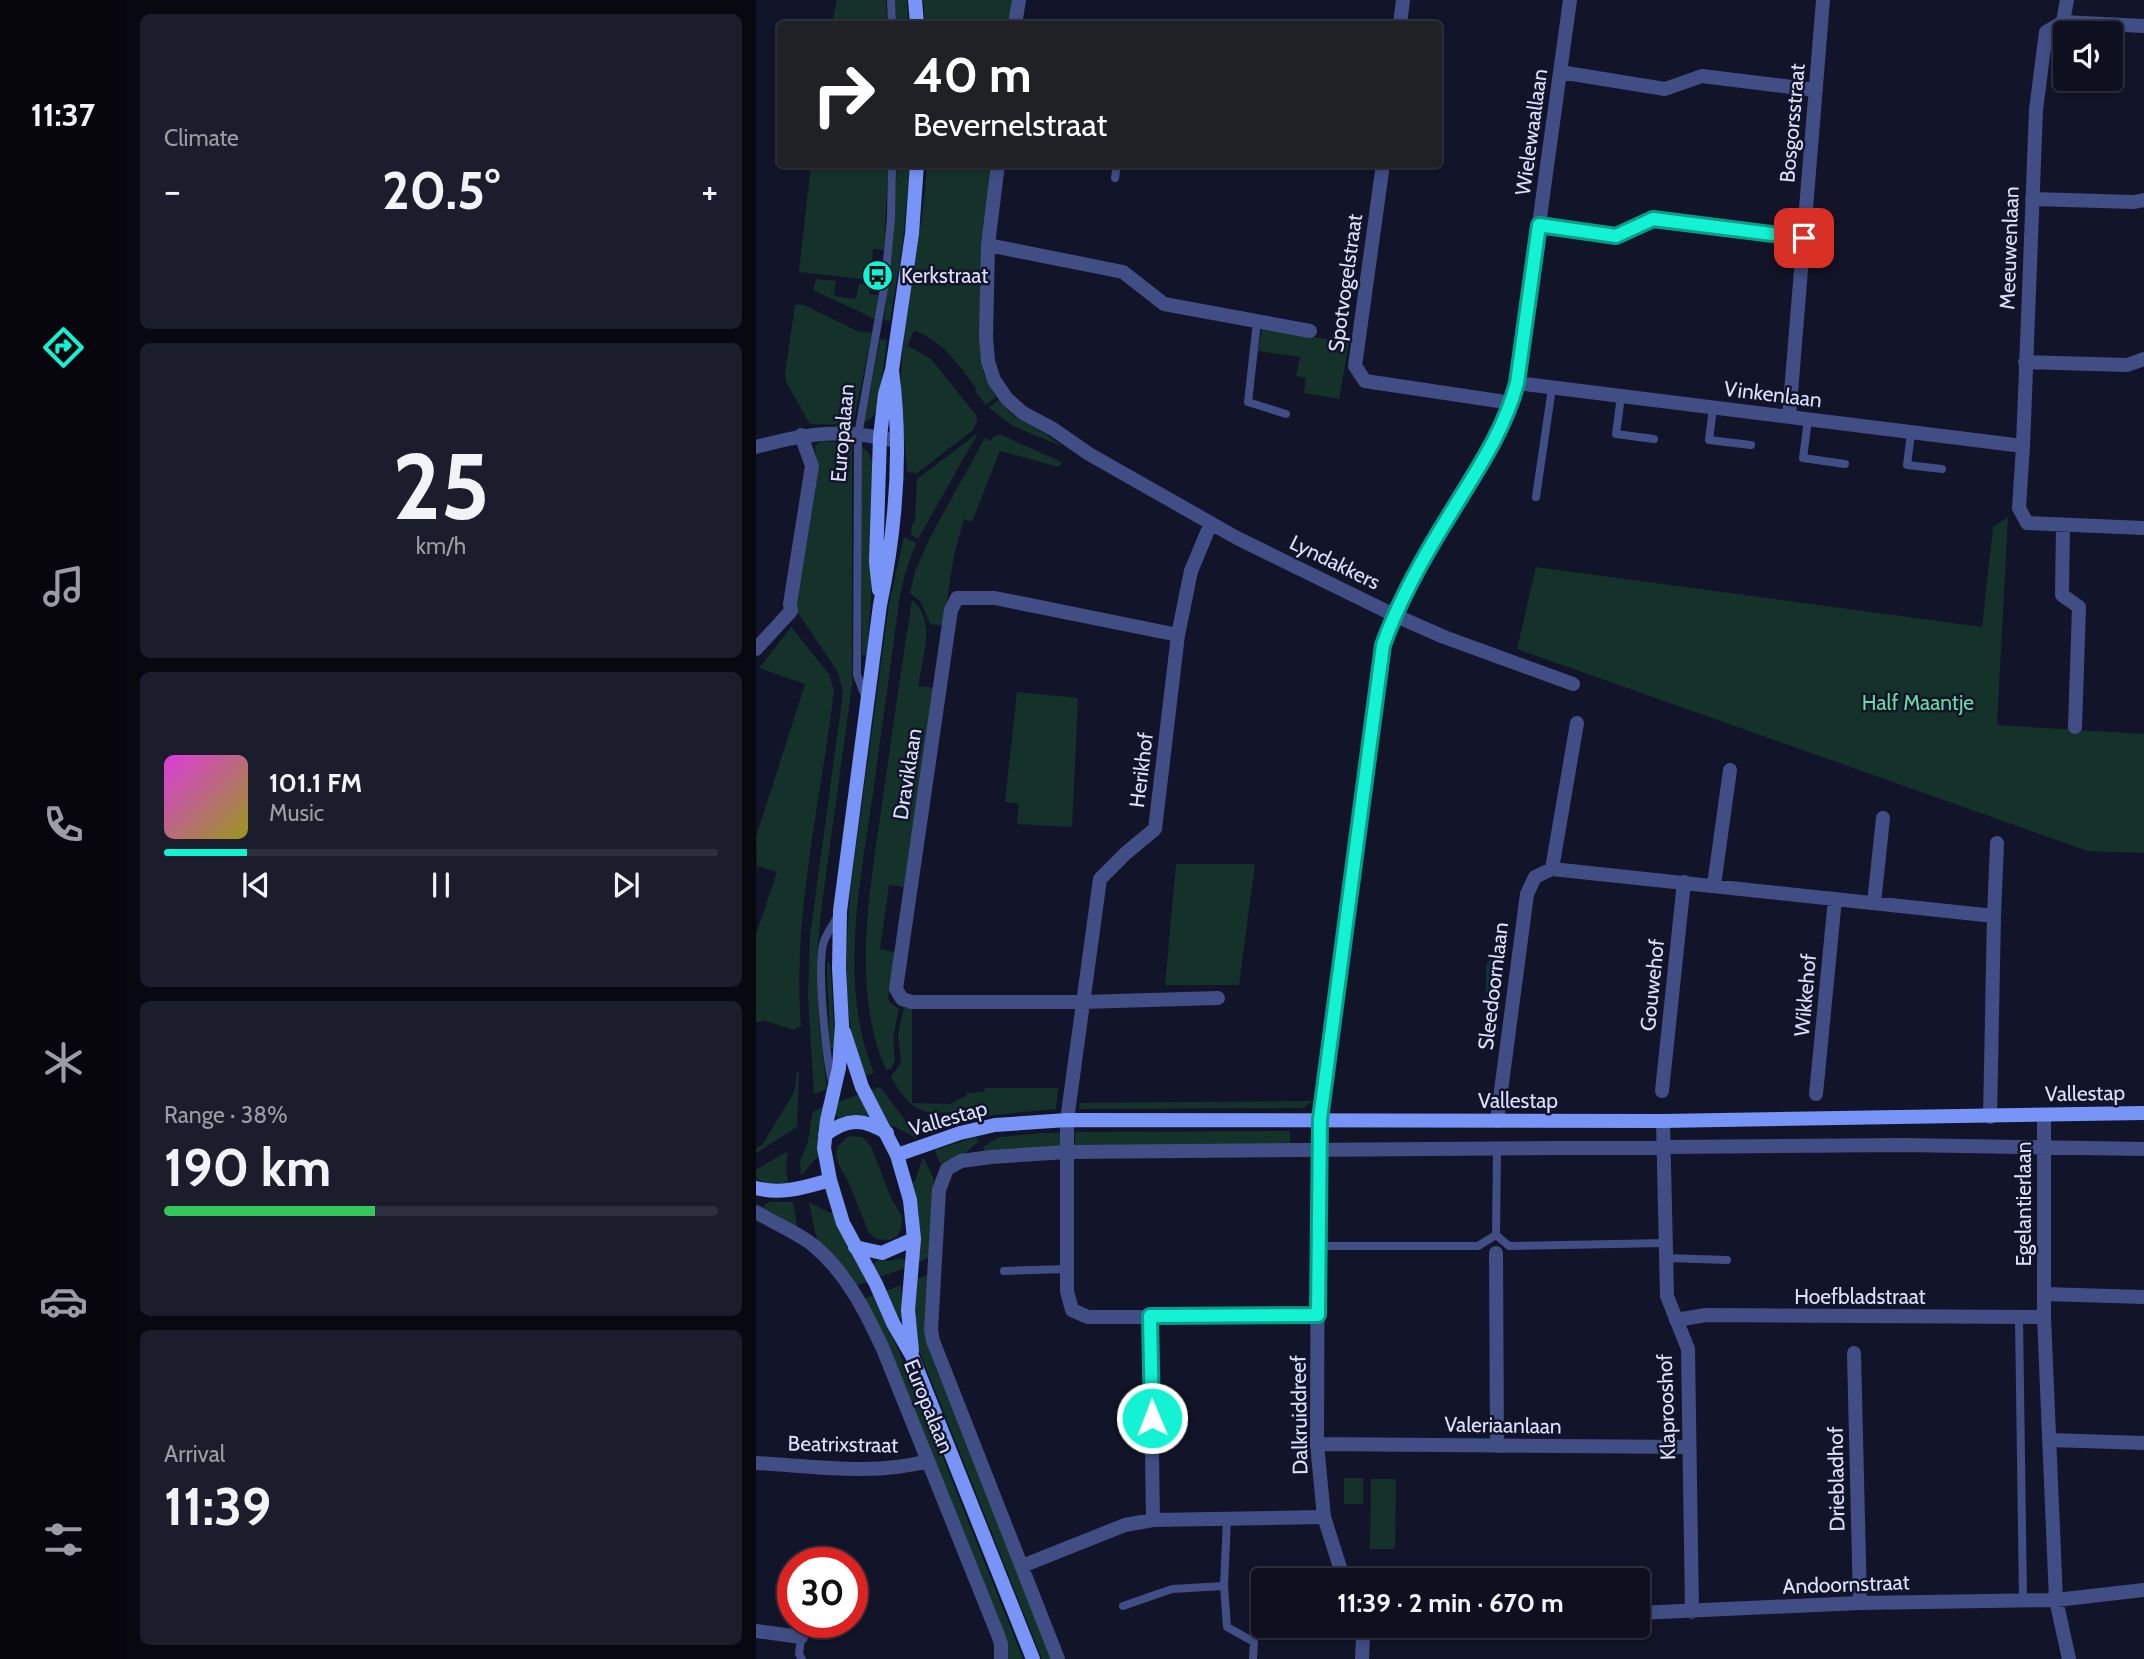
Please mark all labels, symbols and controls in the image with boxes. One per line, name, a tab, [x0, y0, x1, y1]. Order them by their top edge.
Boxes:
map controls	[2053, 21, 2123, 91]
button: sound	[2053, 21, 2123, 91]
text: 40 m	[913, 45, 1032, 104]
icon: right	[798, 49, 889, 140]
street label: Bosgorsstraat	[1774, 62, 1810, 184]
street label: Wielewaallaan	[1510, 67, 1552, 197]
text: 11:37	[31, 95, 95, 134]
text: Bevernelstraat	[913, 105, 1107, 144]
text: Climate	[164, 124, 239, 152]
text: 20.5°	[382, 159, 500, 222]
text: −	[164, 167, 181, 214]
text: +	[701, 167, 718, 214]
street label: Meeuwenlaan	[1994, 186, 2024, 310]
pin	[1774, 208, 1834, 268]
street label: Spotvogelstraat	[1323, 212, 1367, 354]
icon: arrive	[1785, 219, 1823, 257]
bus stop icon: Kerkstraat	[861, 258, 895, 292]
place label: Kerkstraat	[901, 263, 988, 288]
icon: directions	[39, 323, 88, 372]
street label: Vinkenlaan	[1723, 376, 1823, 412]
street label: Europalaan	[825, 383, 859, 483]
text: 25	[392, 431, 490, 542]
street label: Lyndakkers	[1286, 529, 1385, 595]
text: km/h	[416, 532, 466, 560]
icon: music	[39, 562, 88, 611]
park label: Half Maantje	[1862, 690, 1974, 716]
street label: Draviklaan	[887, 726, 927, 822]
street label: Herikhof	[1124, 731, 1158, 809]
text: 101.1 FM	[269, 767, 362, 799]
text: Music	[269, 799, 324, 827]
icon: phone	[39, 800, 88, 849]
icon: previous	[237, 866, 275, 904]
icon: pause	[422, 866, 460, 904]
icon: next	[607, 866, 645, 904]
street label: Sleedoornlaan	[1473, 921, 1513, 1051]
street label: Gouwehof	[1635, 938, 1669, 1032]
street label: Wikkehof	[1789, 952, 1821, 1037]
icon: climate	[39, 1038, 88, 1087]
street label: Vallestap	[2045, 1080, 2125, 1106]
street label: Vallestap	[1478, 1088, 1558, 1113]
street label: Vallestap	[906, 1095, 990, 1141]
text: Range · 38%	[164, 1101, 288, 1129]
text: 190 km	[164, 1136, 331, 1199]
street label: Egelantierlaan	[2011, 1142, 2036, 1266]
icon: car	[39, 1277, 88, 1326]
street label: Hoefbladstraat	[1794, 1284, 1926, 1309]
street label: Klaprooshof	[1652, 1353, 1680, 1461]
street label: Dalkruiddreef	[1285, 1355, 1313, 1475]
street label: Europalaan	[899, 1356, 959, 1456]
position arrow	[1115, 1381, 1189, 1455]
street label: Valeriaanlaan	[1444, 1411, 1562, 1439]
street label: Driebladhof	[1823, 1426, 1849, 1532]
street label: Beatrixstraat	[788, 1431, 898, 1457]
text: Arrival	[164, 1440, 225, 1468]
text: 11:39	[164, 1475, 271, 1538]
icon: filters	[39, 1515, 88, 1564]
speed limit sign: 30	[777, 1547, 868, 1638]
street label: Andoornstraat	[1782, 1569, 1910, 1599]
text: 11:39 · 2 min · 670 m	[1337, 1587, 1564, 1619]

